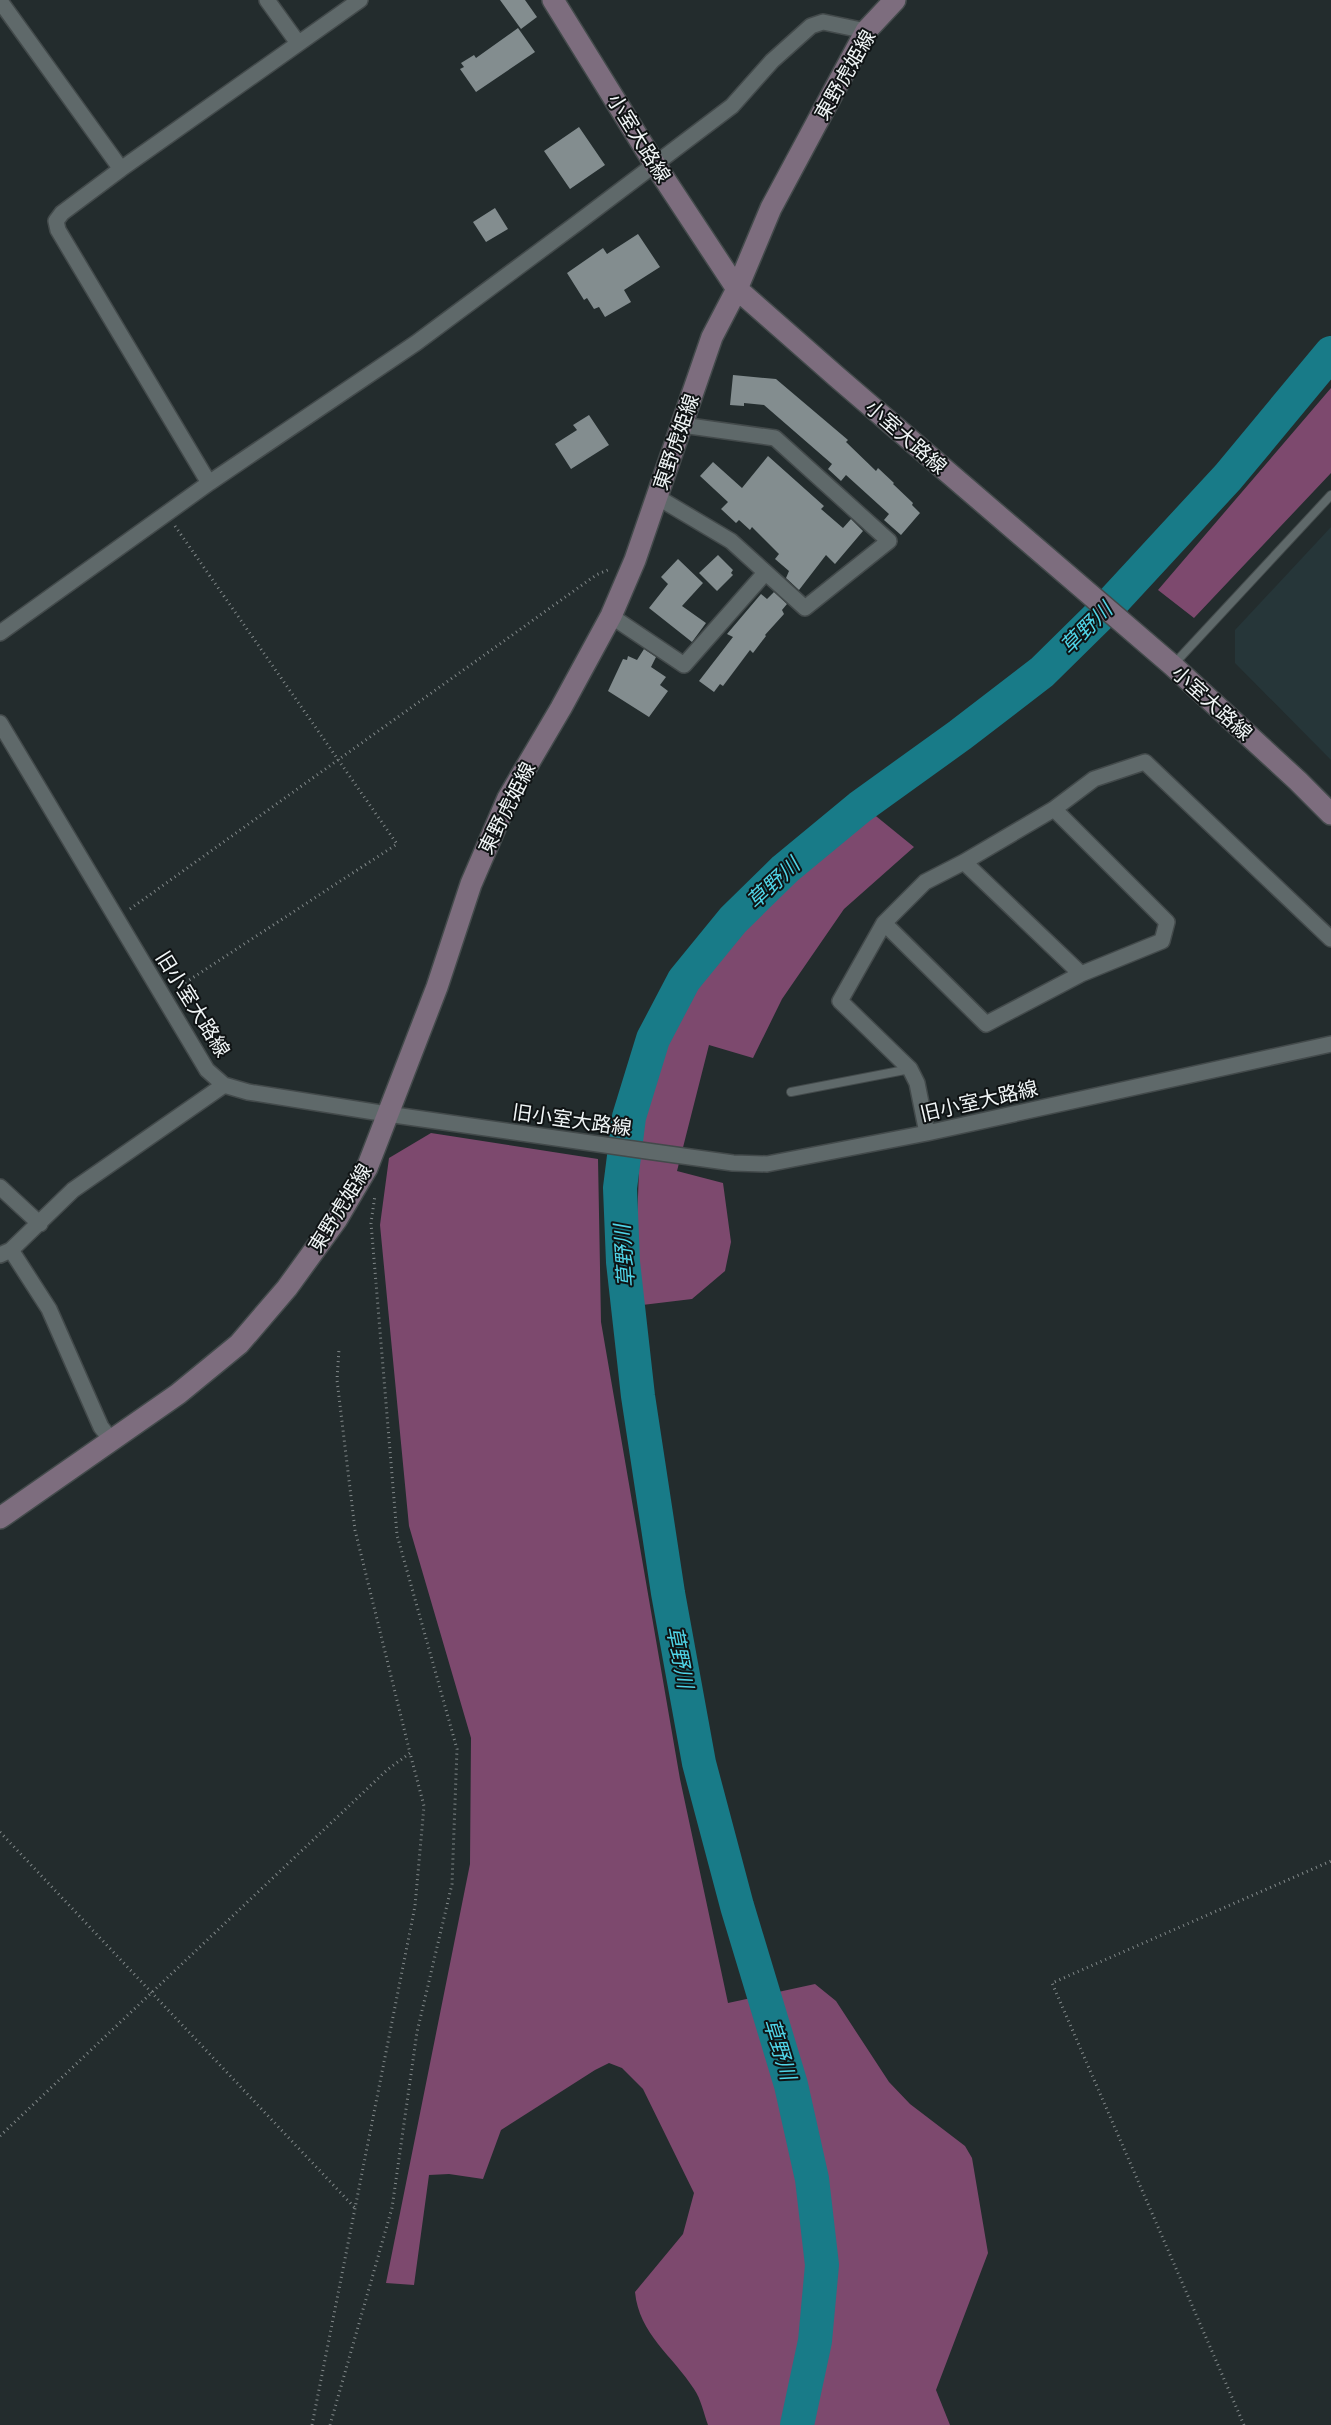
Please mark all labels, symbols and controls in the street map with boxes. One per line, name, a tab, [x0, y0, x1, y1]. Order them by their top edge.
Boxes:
street label: 東野虎姫線	[810, 26, 880, 124]
street label: 小室大路線	[602, 89, 676, 187]
street label: 東野虎姫線	[648, 391, 704, 493]
street label: 小室大路線	[860, 395, 952, 479]
water label: 草野川	[1055, 595, 1119, 659]
street label: 小室大路線	[1167, 661, 1257, 745]
street label: 東野虎姫線	[474, 758, 540, 858]
water label: 草野川	[741, 851, 806, 914]
street label: 旧小室大路線	[151, 947, 235, 1061]
street label: 旧小室大路線	[918, 1076, 1040, 1126]
street label: 旧小室大路線	[511, 1100, 633, 1140]
street label: 東野虎姫線	[303, 1159, 377, 1257]
water label: 草野川	[609, 1222, 639, 1288]
water label: 草野川	[662, 1624, 699, 1692]
water label: 草野川	[759, 2015, 802, 2085]

